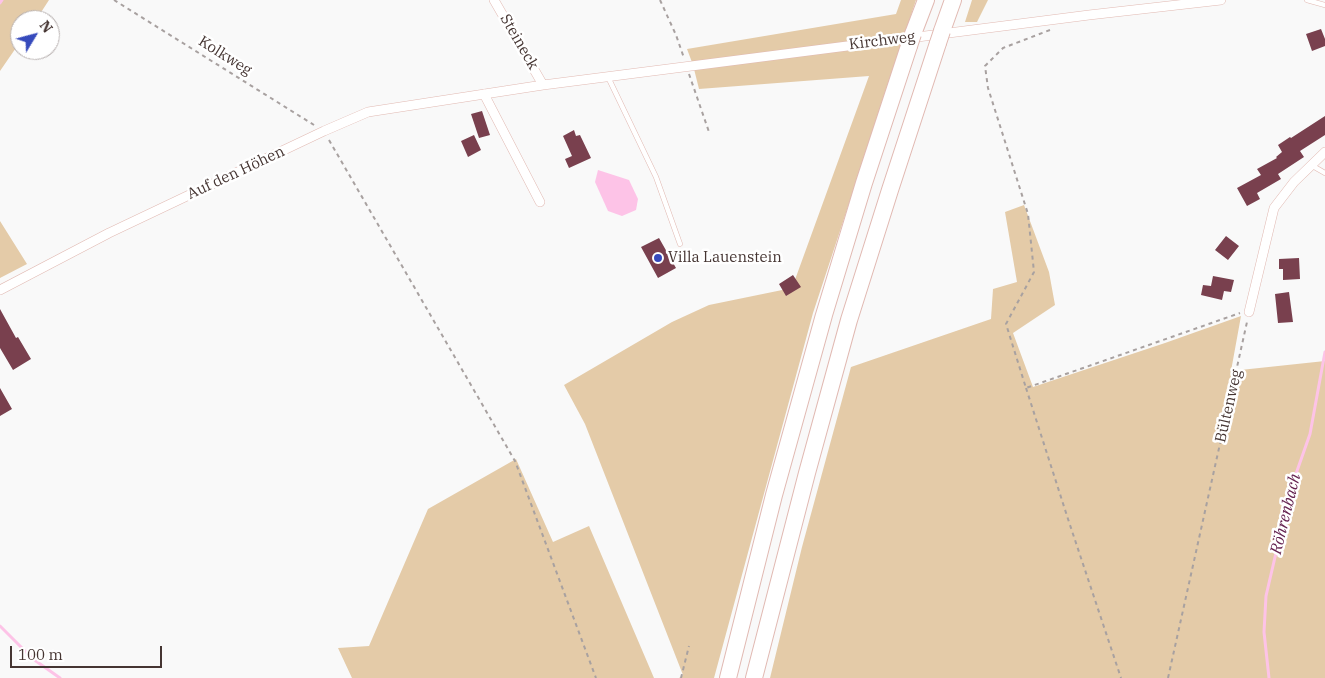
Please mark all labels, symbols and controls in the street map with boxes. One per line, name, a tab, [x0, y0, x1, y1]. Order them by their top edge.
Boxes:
north arrow	[10, 10, 60, 60]
street label: Steineck	[496, 11, 542, 73]
text: N	[36, 17, 57, 36]
street label: Kirchweg	[848, 28, 916, 54]
street label: Kolkweg	[195, 33, 255, 79]
street label: Auf den Höhen	[184, 143, 288, 203]
place label: Villa Lauenstein	[668, 249, 782, 267]
marker: Villa Lauenstein	[652, 252, 664, 264]
street label: Bültenweg	[1212, 368, 1246, 444]
water label: Röhrenbach	[1267, 472, 1305, 556]
scale bar	[12, 636, 165, 668]
text: 100 m	[18, 645, 63, 664]

